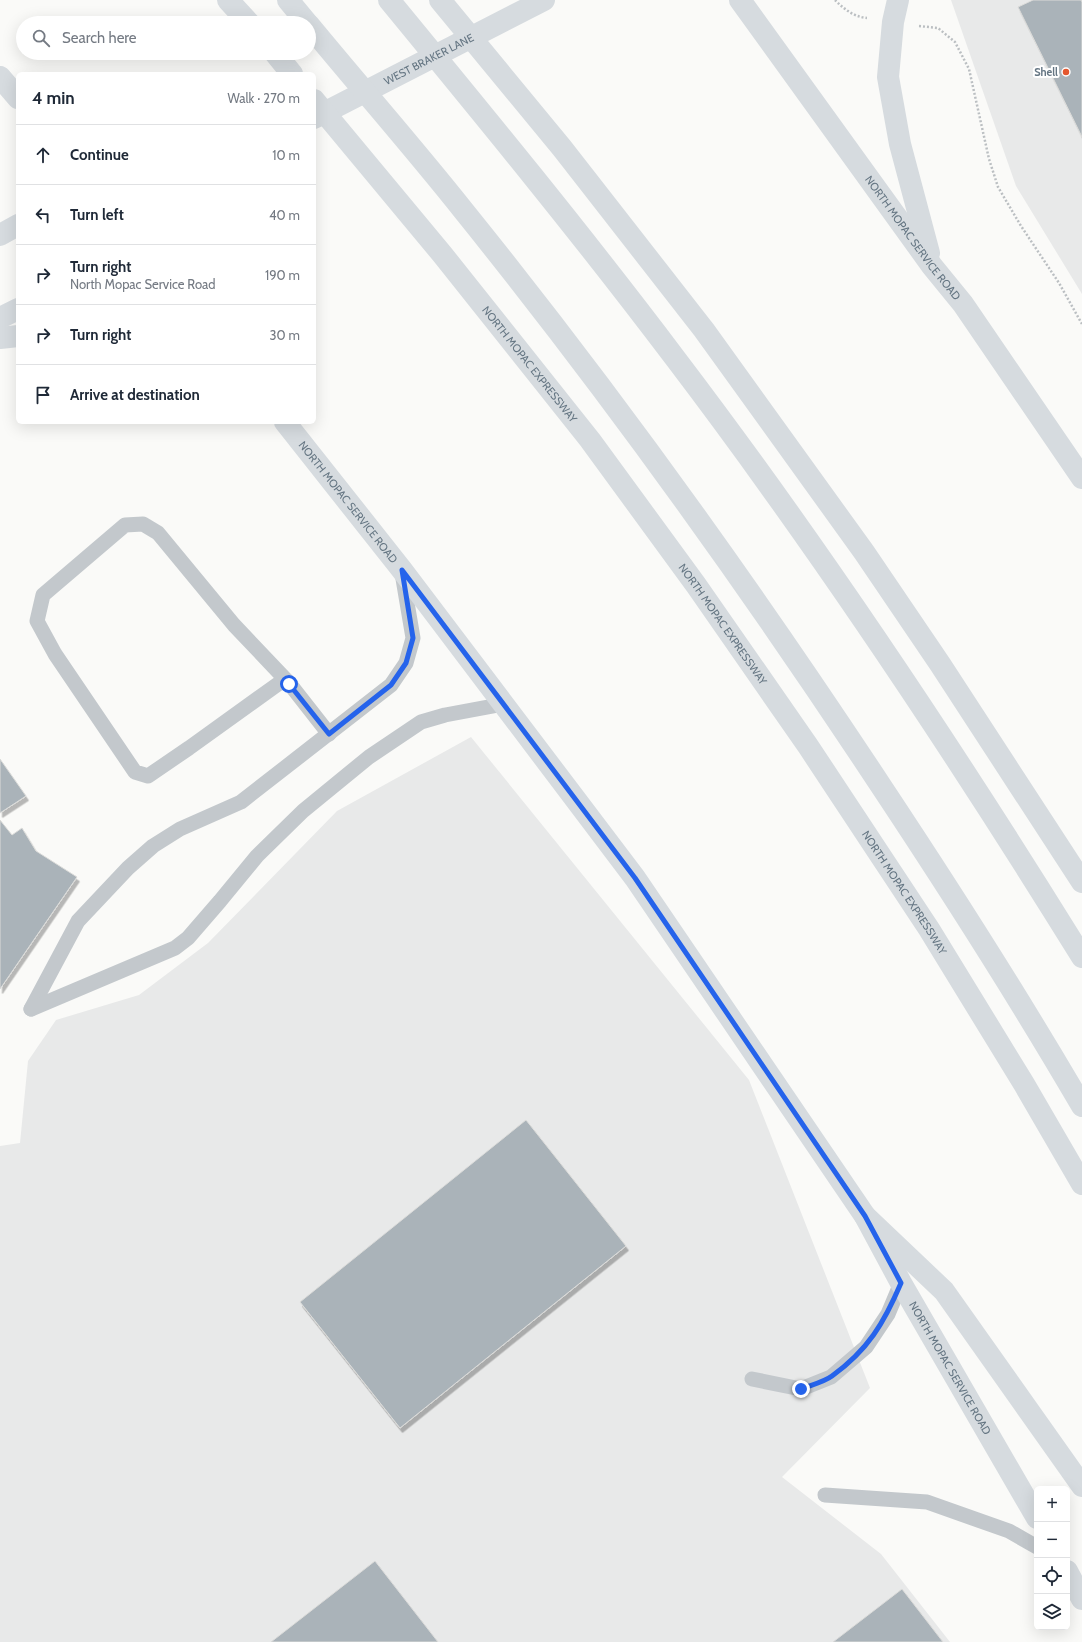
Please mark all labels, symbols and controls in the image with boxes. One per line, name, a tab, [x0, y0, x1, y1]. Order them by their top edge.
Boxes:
search box	[16, 16, 316, 60]
icon: search	[30, 27, 52, 49]
text: Search here	[62, 29, 137, 47]
street label: WEST BRAKER LANE	[382, 30, 476, 88]
place label: Shell	[1034, 65, 1058, 79]
marker: Shell	[1061, 67, 1071, 77]
text: 4 min	[32, 88, 75, 108]
text: Walk · 270 m	[228, 90, 300, 106]
icon: ahead	[32, 144, 54, 166]
text: Continue	[70, 146, 129, 164]
text: 10 m	[272, 147, 300, 163]
street label: NORTH MOPAC SERVICE ROAD	[862, 173, 964, 303]
icon: left	[32, 204, 54, 226]
text: Turn left	[70, 206, 124, 224]
text: 40 m	[269, 207, 300, 223]
text: Turn right	[70, 258, 131, 276]
icon: right	[32, 264, 54, 286]
text: 190 m	[265, 267, 300, 283]
text: North Mopac Service Road	[70, 276, 216, 292]
street label: NORTH MOPAC EXPRESSWAY	[479, 303, 581, 426]
icon: right	[32, 324, 54, 346]
text: Turn right	[70, 326, 131, 344]
text: 30 m	[270, 327, 300, 343]
icon: arrive	[32, 384, 54, 406]
text: Arrive at destination	[70, 386, 200, 404]
street label: NORTH MOPAC SERVICE ROAD	[296, 438, 401, 566]
street label: NORTH MOPAC EXPRESSWAY	[676, 561, 771, 688]
route start	[280, 675, 298, 693]
street label: NORTH MOPAC EXPRESSWAY	[859, 828, 950, 958]
street label: NORTH MOPAC SERVICE ROAD	[906, 1299, 994, 1437]
route end	[792, 1380, 810, 1398]
map controls	[1034, 1486, 1070, 1630]
button: +	[1034, 1486, 1070, 1522]
button: −	[1034, 1522, 1070, 1558]
button: locate	[1034, 1558, 1070, 1594]
button: layers	[1034, 1594, 1070, 1630]

